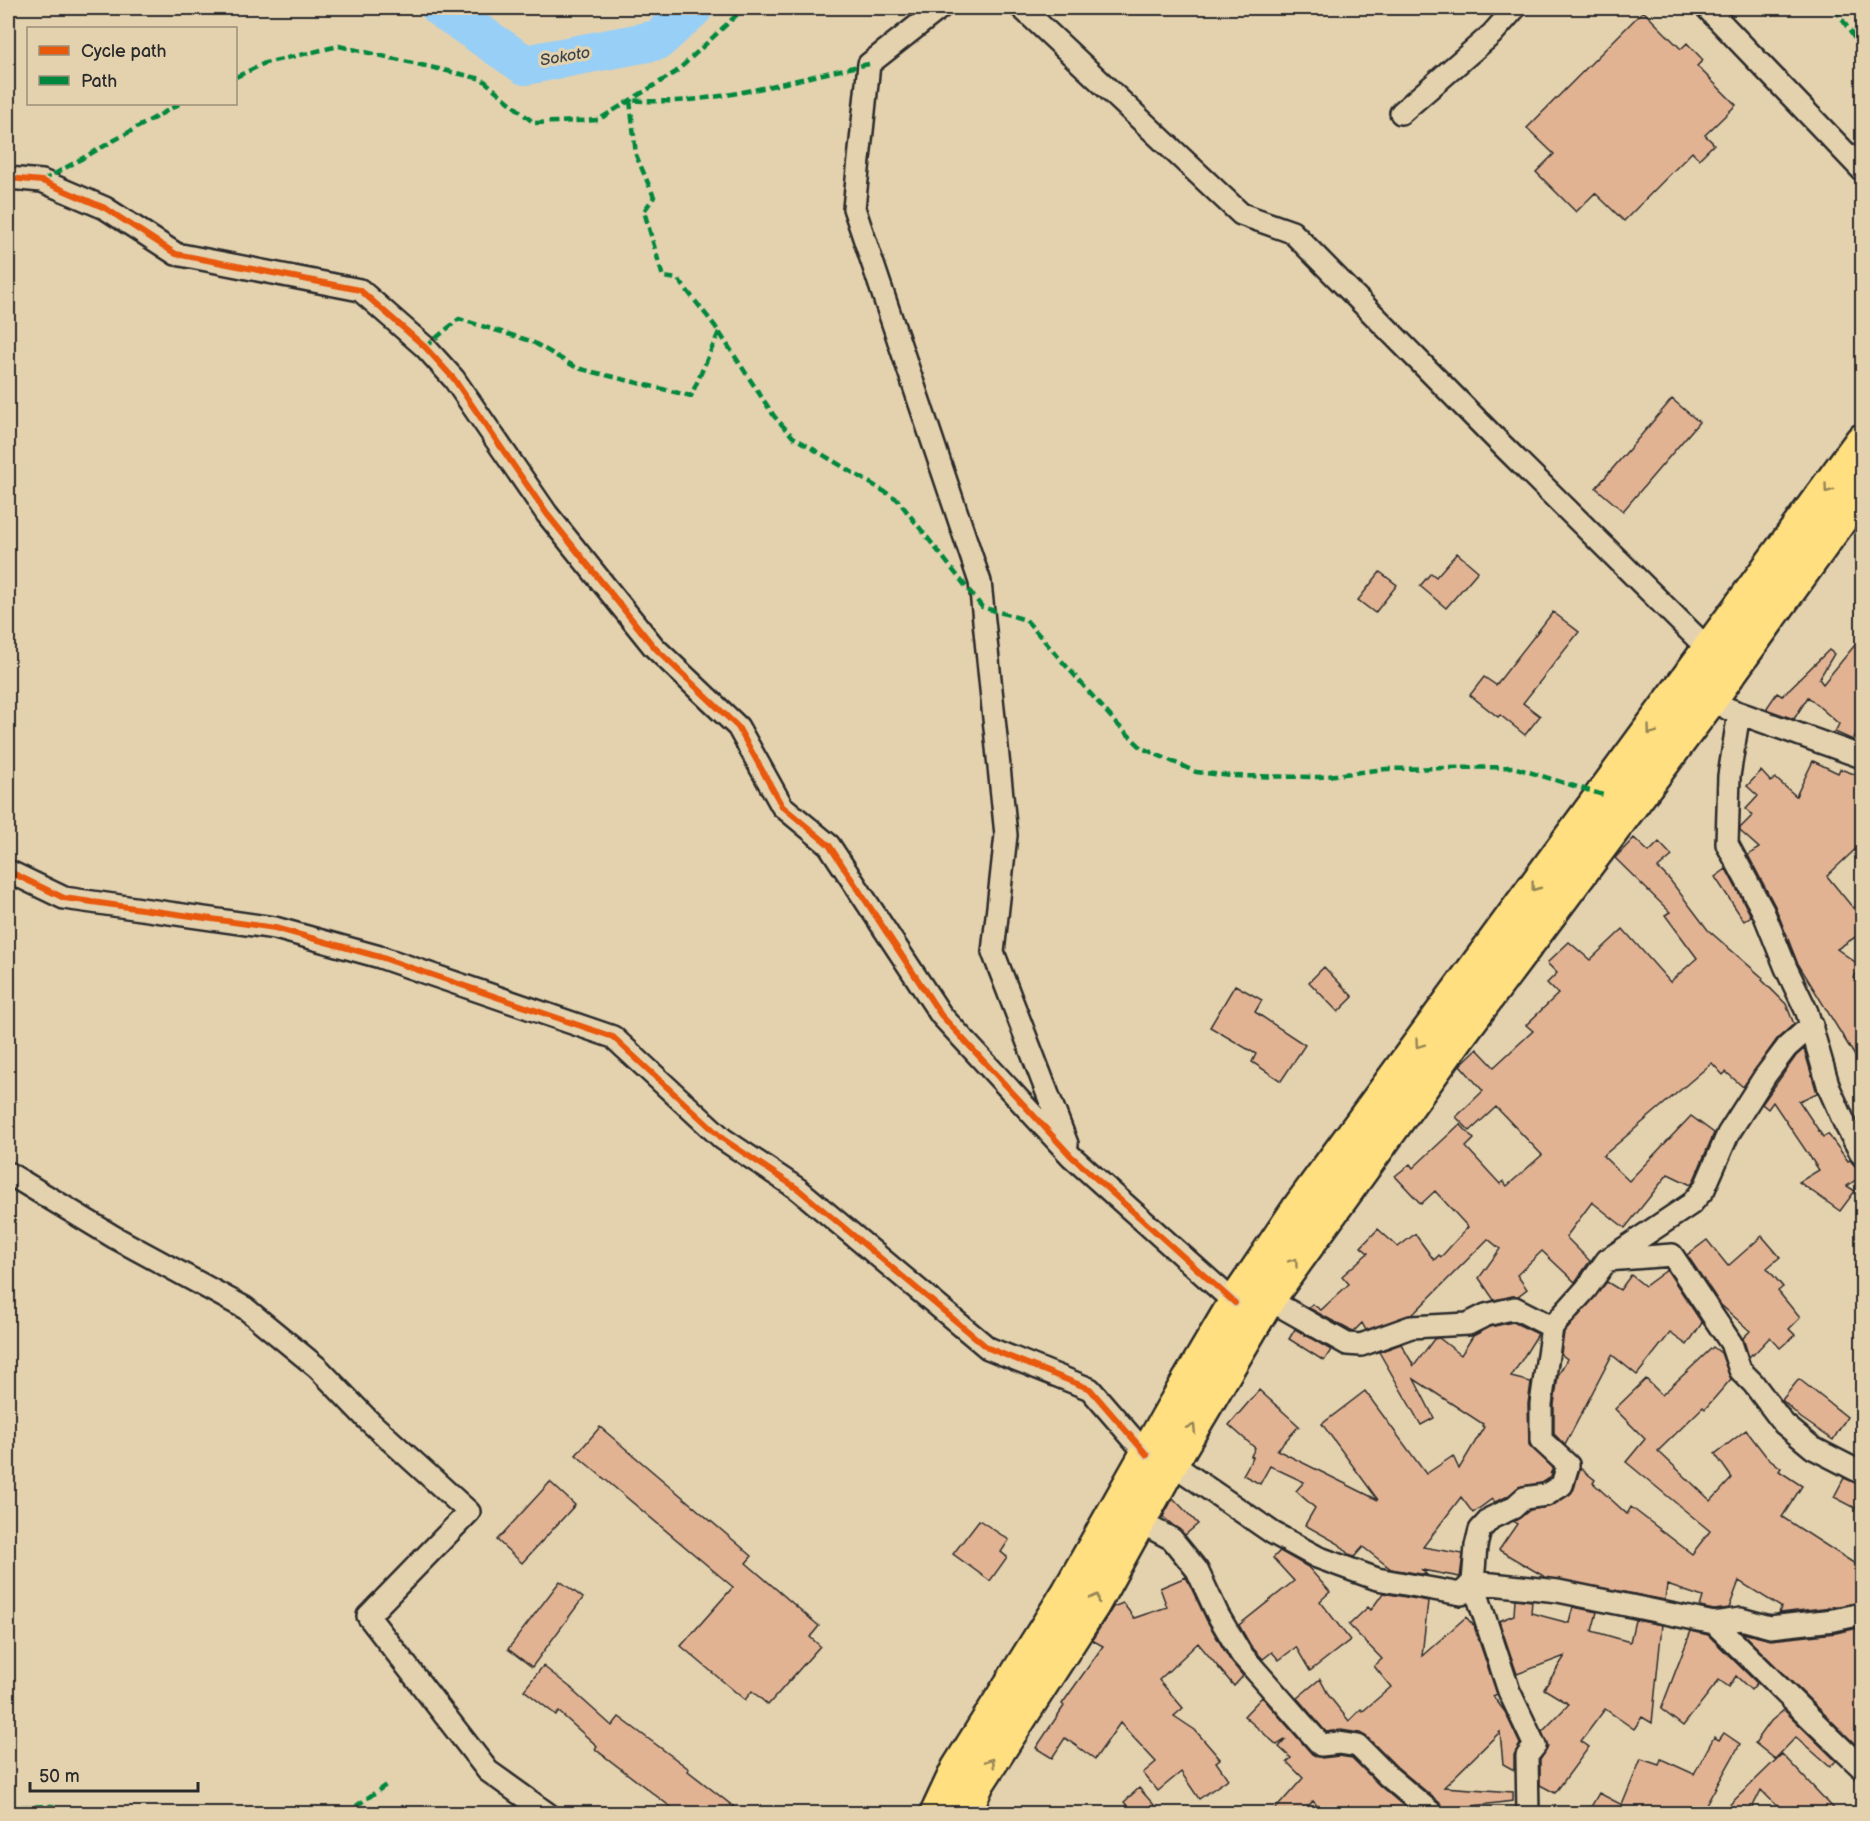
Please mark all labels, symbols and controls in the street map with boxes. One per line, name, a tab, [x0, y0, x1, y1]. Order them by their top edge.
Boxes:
legend	[27, 27, 237, 105]
text: Cycle path	[81, 41, 167, 62]
water label: Sokoto	[538, 43, 592, 71]
text: Path	[81, 71, 117, 92]
one-way arrow	[1824, 482, 1835, 493]
one-way arrow	[1647, 724, 1658, 735]
one-way arrow	[1531, 881, 1542, 892]
one-way arrow	[1415, 1038, 1426, 1049]
one-way arrow	[1287, 1258, 1298, 1269]
one-way arrow	[1185, 1424, 1197, 1434]
one-way arrow	[1089, 1594, 1100, 1604]
scale bar	[30, 1755, 198, 1793]
one-way arrow	[983, 1758, 995, 1768]
text: 50 m	[39, 1766, 80, 1787]

